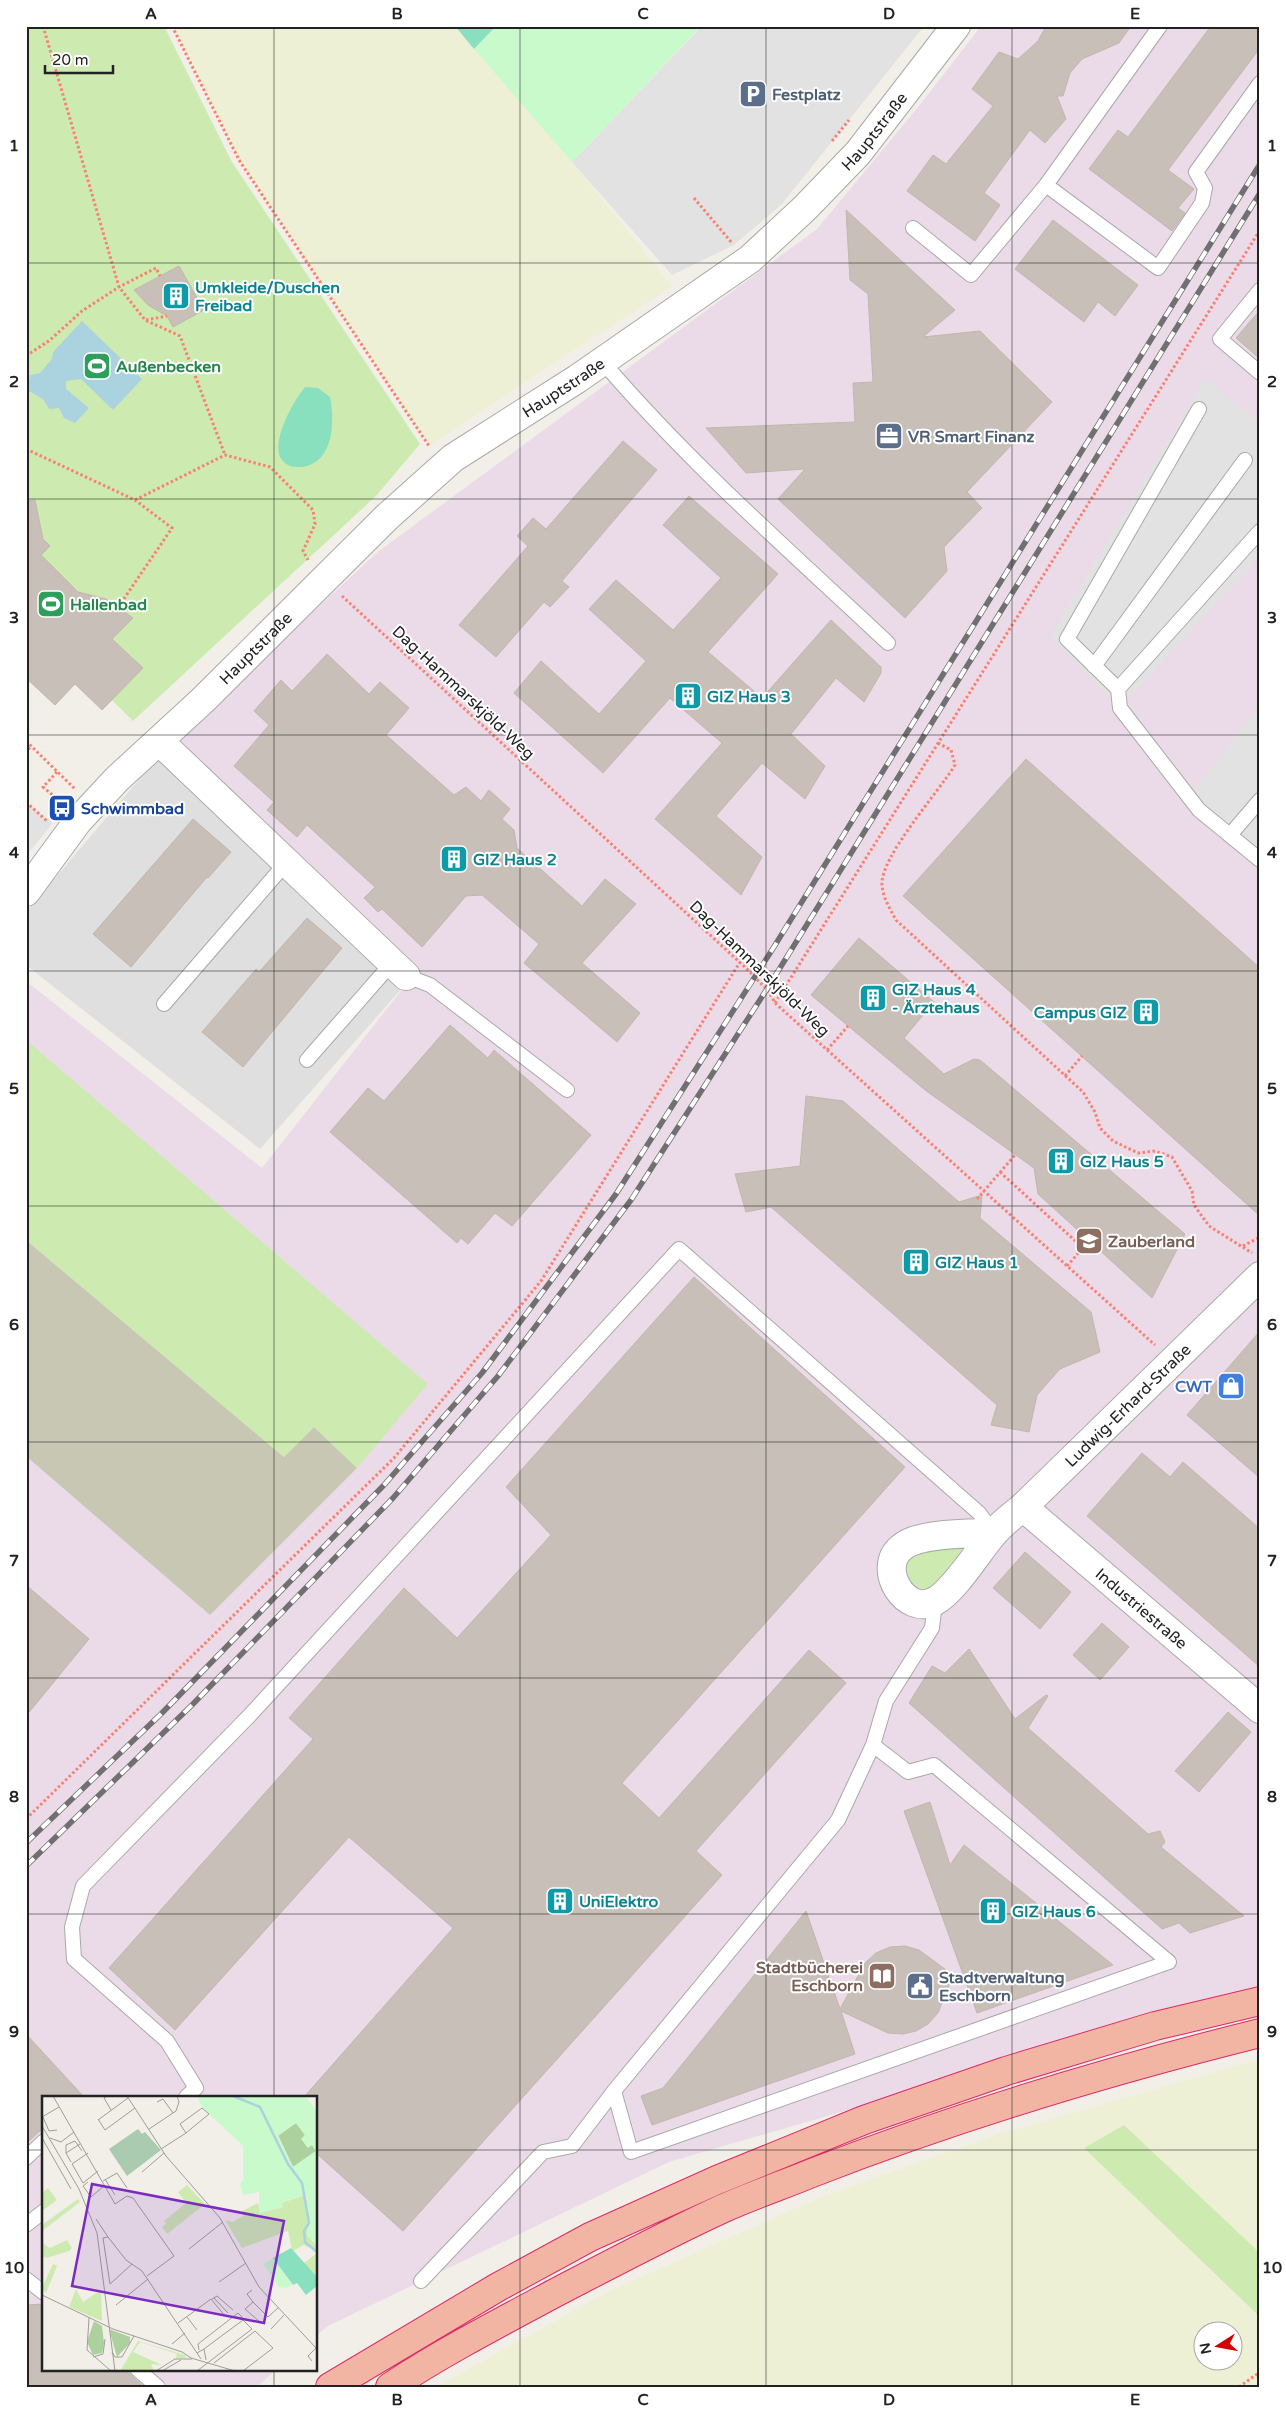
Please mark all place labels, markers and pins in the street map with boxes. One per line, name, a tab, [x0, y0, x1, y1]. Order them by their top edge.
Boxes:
parking icon: Festplatz	[738, 79, 768, 109]
place label: Festplatz	[772, 85, 841, 105]
place label: Umkleide/Duschen Freibad	[195, 278, 340, 316]
building icon: Umkleide/Duschen Freibad	[161, 281, 191, 311]
sports icon: Außenbecken	[82, 351, 112, 381]
place label: Außenbecken	[116, 357, 221, 377]
office icon: VR Smart Finanz	[874, 421, 904, 451]
place label: VR Smart Finanz	[908, 427, 1034, 447]
sports icon: Hallenbad	[36, 589, 66, 619]
place label: Hallenbad	[70, 595, 147, 615]
building icon: GIZ Haus 3	[673, 681, 703, 711]
place label: GIZ Haus 3	[707, 687, 791, 707]
bus stop icon: Schwimmbad	[47, 793, 77, 823]
place label: Schwimmbad	[81, 799, 184, 819]
building icon: GIZ Haus 2	[439, 844, 469, 874]
place label: GIZ Haus 2	[473, 850, 557, 870]
place label: GIZ Haus 4 - Ärztehaus	[892, 980, 980, 1018]
building icon: GIZ Haus 4 - Ärztehaus	[858, 983, 888, 1013]
building icon: Campus GIZ	[1131, 997, 1161, 1027]
place label: Campus GIZ	[1034, 1003, 1127, 1023]
building icon: GIZ Haus 5	[1046, 1146, 1076, 1176]
place label: GIZ Haus 5	[1080, 1152, 1164, 1172]
school or university icon: Zauberland	[1074, 1226, 1104, 1256]
place label: Zauberland	[1108, 1232, 1195, 1252]
building icon: GIZ Haus 1	[901, 1247, 931, 1277]
place label: GIZ Haus 1	[935, 1253, 1019, 1273]
shop icon: CWT	[1216, 1371, 1246, 1401]
place label: CWT	[1175, 1377, 1212, 1397]
building icon: UniElektro	[545, 1886, 575, 1916]
place label: UniElektro	[579, 1892, 658, 1912]
building icon: GIZ Haus 6	[978, 1896, 1008, 1926]
place label: GIZ Haus 6	[1012, 1902, 1096, 1922]
place label: Stadtbücherei Eschborn	[756, 1958, 863, 1996]
library icon: Stadtbücherei Eschborn	[867, 1961, 897, 1991]
place label: Stadtverwaltung Eschborn	[939, 1968, 1065, 2006]
public building icon: Stadtverwaltung Eschborn	[905, 1971, 935, 2001]

